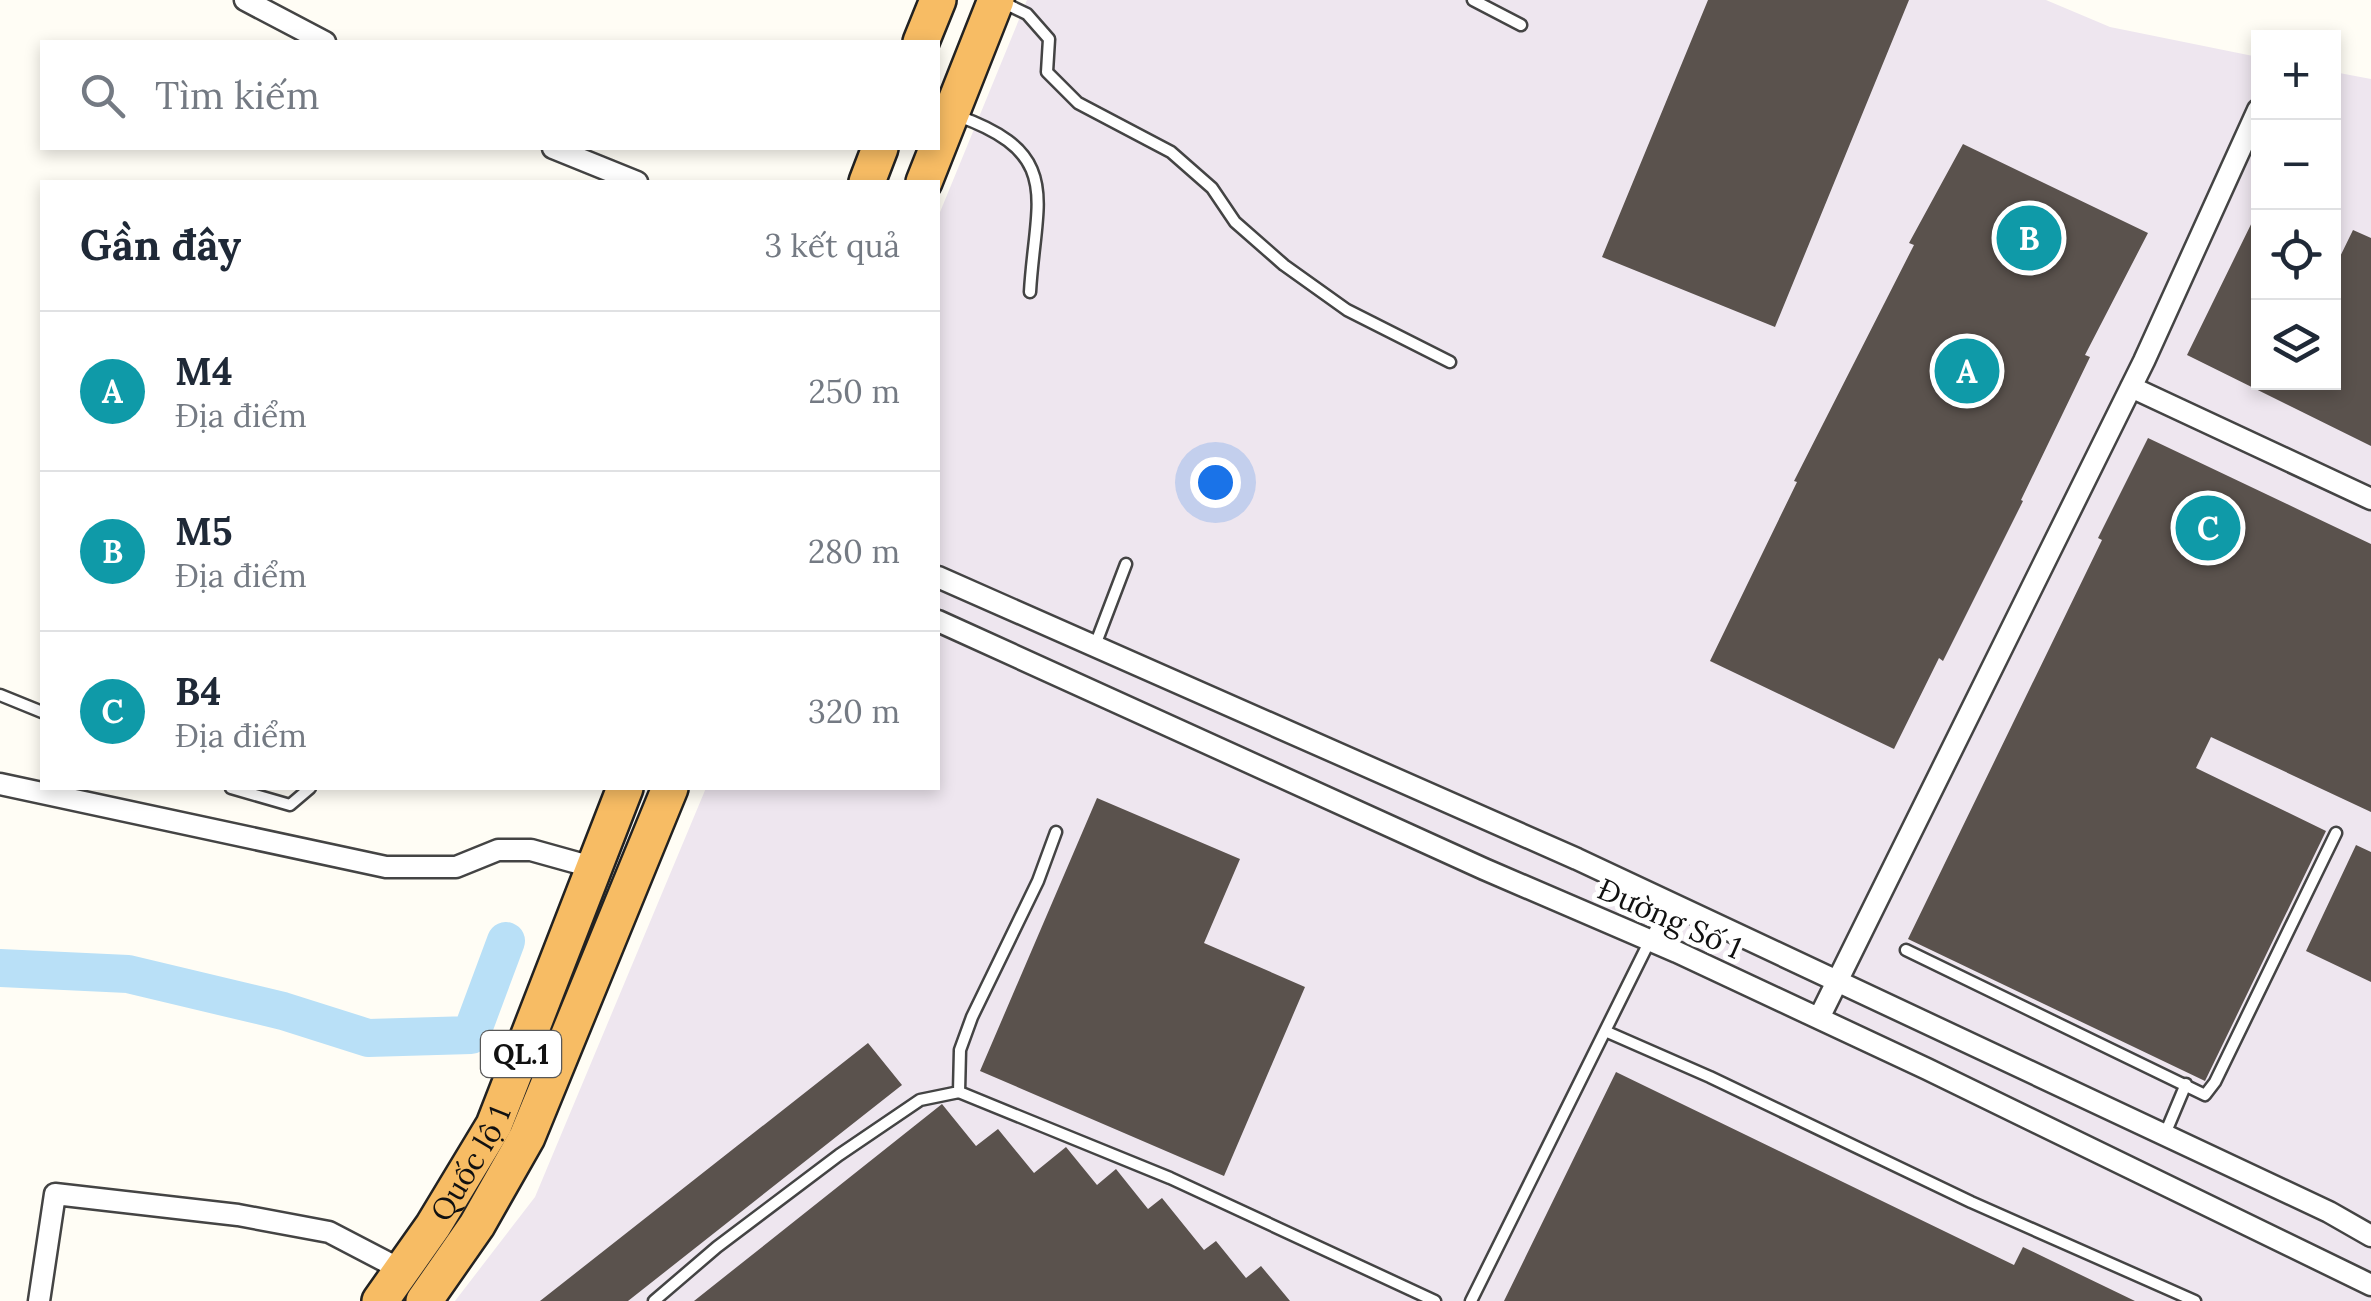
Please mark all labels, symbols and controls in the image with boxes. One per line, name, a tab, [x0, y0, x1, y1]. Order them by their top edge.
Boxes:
map controls	[2251, 30, 2341, 390]
button: +	[2251, 30, 2341, 120]
search box	[40, 40, 940, 150]
icon: search	[75, 68, 130, 123]
text: Tìm kiếm	[155, 71, 320, 119]
button: −	[2251, 120, 2341, 210]
pin: B	[1996, 200, 2062, 276]
button: locate	[2251, 210, 2341, 300]
text: Gần đây	[80, 218, 241, 272]
text: 3 kết quả	[764, 225, 900, 266]
button: layers	[2251, 300, 2341, 390]
pin: A	[1934, 334, 2000, 408]
text: M4	[175, 347, 233, 395]
text: A	[102, 371, 123, 412]
text: 250 m	[808, 371, 900, 412]
text: Địa điểm	[175, 395, 307, 436]
your location	[1190, 457, 1241, 508]
pin: C	[2176, 490, 2240, 566]
text: M5	[175, 507, 232, 555]
text: B	[102, 531, 123, 572]
text: 280 m	[808, 531, 900, 572]
text: Địa điểm	[175, 555, 307, 596]
text: B4	[175, 667, 221, 715]
text: C	[101, 691, 124, 732]
text: 320 m	[808, 691, 900, 732]
text: Địa điểm	[175, 715, 307, 756]
street label: Đường Số 1	[1592, 869, 1748, 968]
road number: QL.1	[481, 1031, 561, 1077]
street label: Quốc lộ 1	[422, 1100, 519, 1228]

